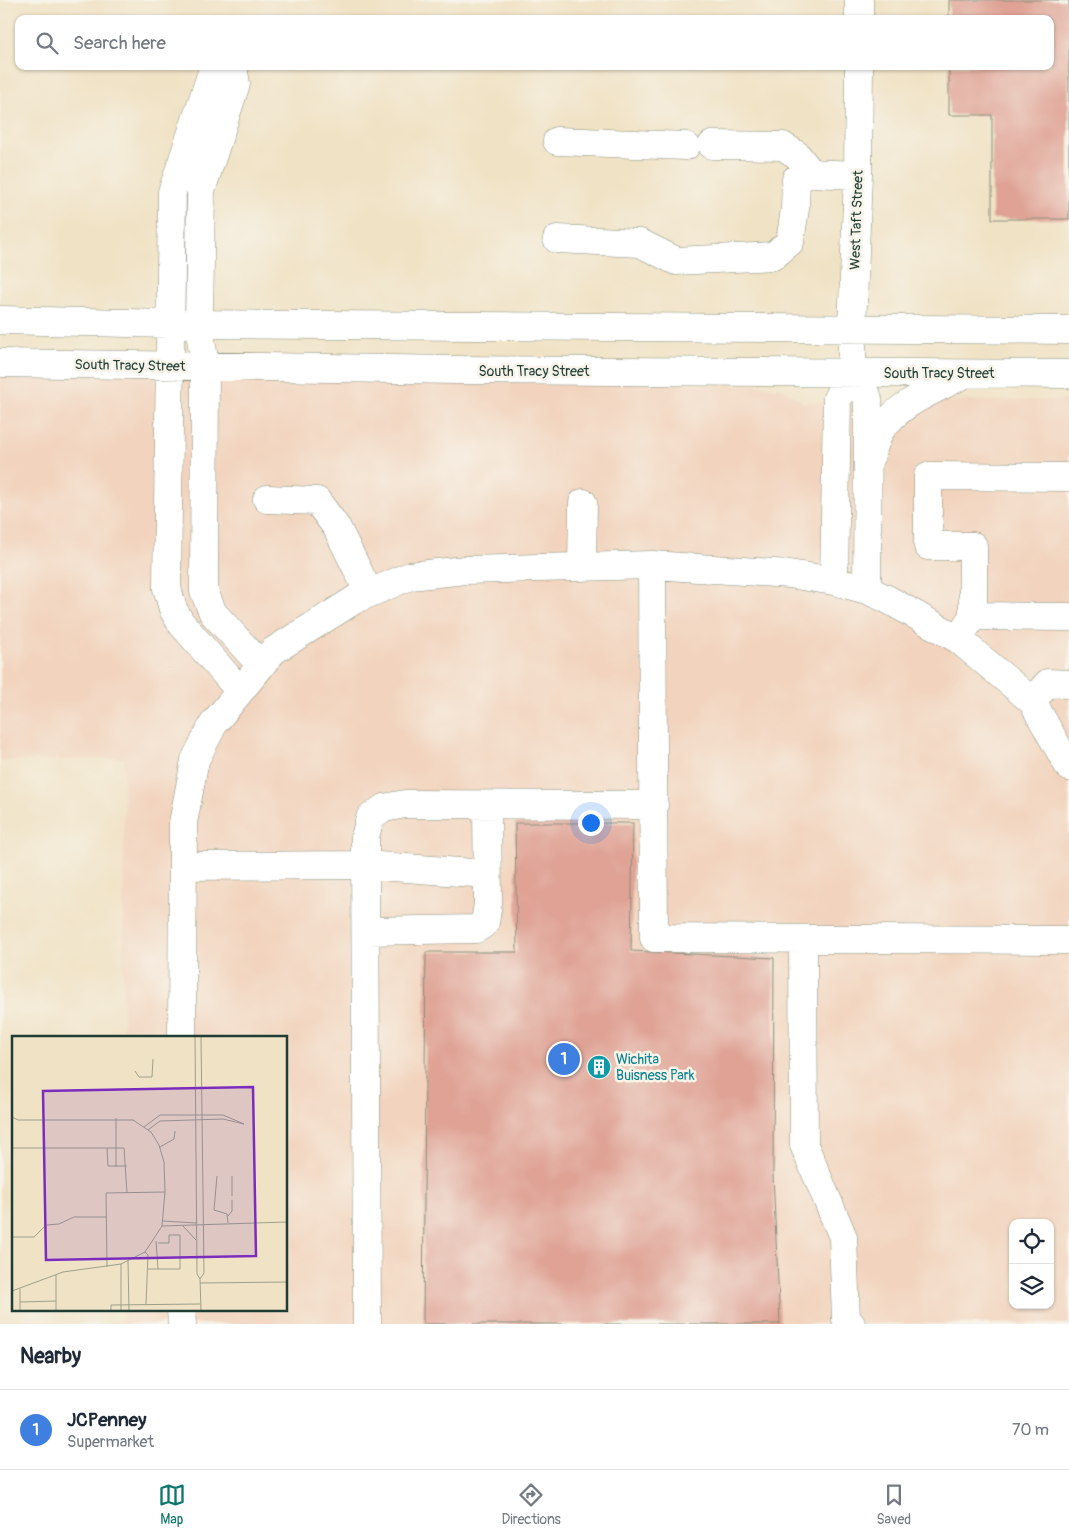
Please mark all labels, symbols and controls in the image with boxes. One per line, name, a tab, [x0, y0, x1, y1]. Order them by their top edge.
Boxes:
search box	[15, 15, 1054, 70]
icon: search	[33, 29, 61, 57]
text: Search here	[73, 31, 166, 55]
street label: West Taft Street	[846, 170, 867, 270]
street label: South Tracy Street	[74, 356, 186, 375]
street label: South Tracy Street	[479, 363, 590, 380]
street label: South Tracy Street	[884, 365, 995, 382]
your location	[578, 810, 604, 836]
inset map	[12, 1036, 288, 1312]
pin: 1	[548, 1040, 580, 1078]
place label: Wichita Buisness Park	[616, 1051, 695, 1084]
building icon: Wichita Buisness Park	[586, 1054, 612, 1080]
map controls	[1009, 1219, 1054, 1309]
button: locate	[1009, 1219, 1054, 1264]
button: layers	[1009, 1264, 1054, 1309]
text: Nearby	[20, 1343, 81, 1370]
text: JCPenney	[67, 1408, 146, 1432]
text: 1	[33, 1420, 39, 1440]
text: 70 m	[1012, 1420, 1049, 1440]
text: Supermarket	[67, 1432, 154, 1452]
tab: Map	[158, 1481, 186, 1528]
tab: Directions	[501, 1481, 561, 1528]
tab: Saved	[876, 1481, 911, 1528]

